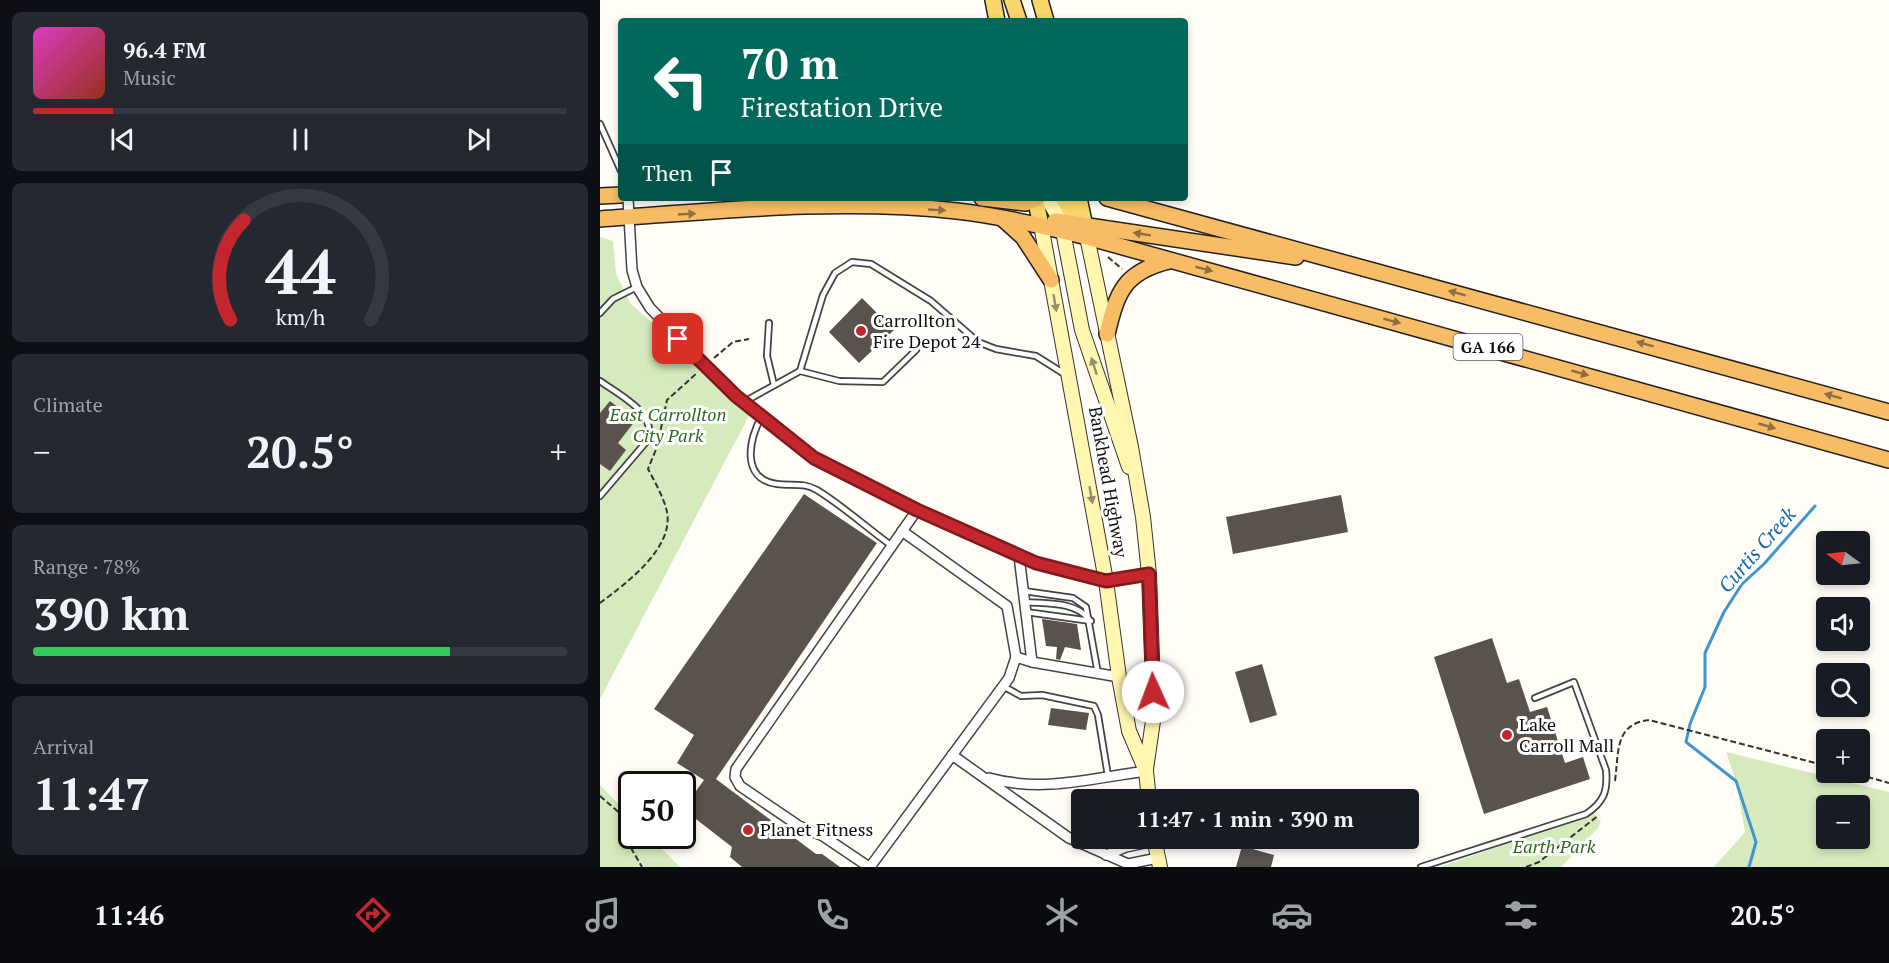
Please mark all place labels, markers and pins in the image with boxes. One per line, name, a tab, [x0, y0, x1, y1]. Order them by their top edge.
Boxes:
place label: Carrollton Fire Depot 24	[873, 308, 981, 353]
pin	[652, 313, 703, 364]
marker: Carrollton Fire Depot 24	[854, 324, 868, 338]
place label: Lake Carroll Mall	[1519, 712, 1614, 757]
marker: Lake Carroll Mall	[1500, 728, 1514, 742]
place label: Planet Fitness	[760, 817, 873, 841]
marker: Planet Fitness	[741, 823, 755, 837]

